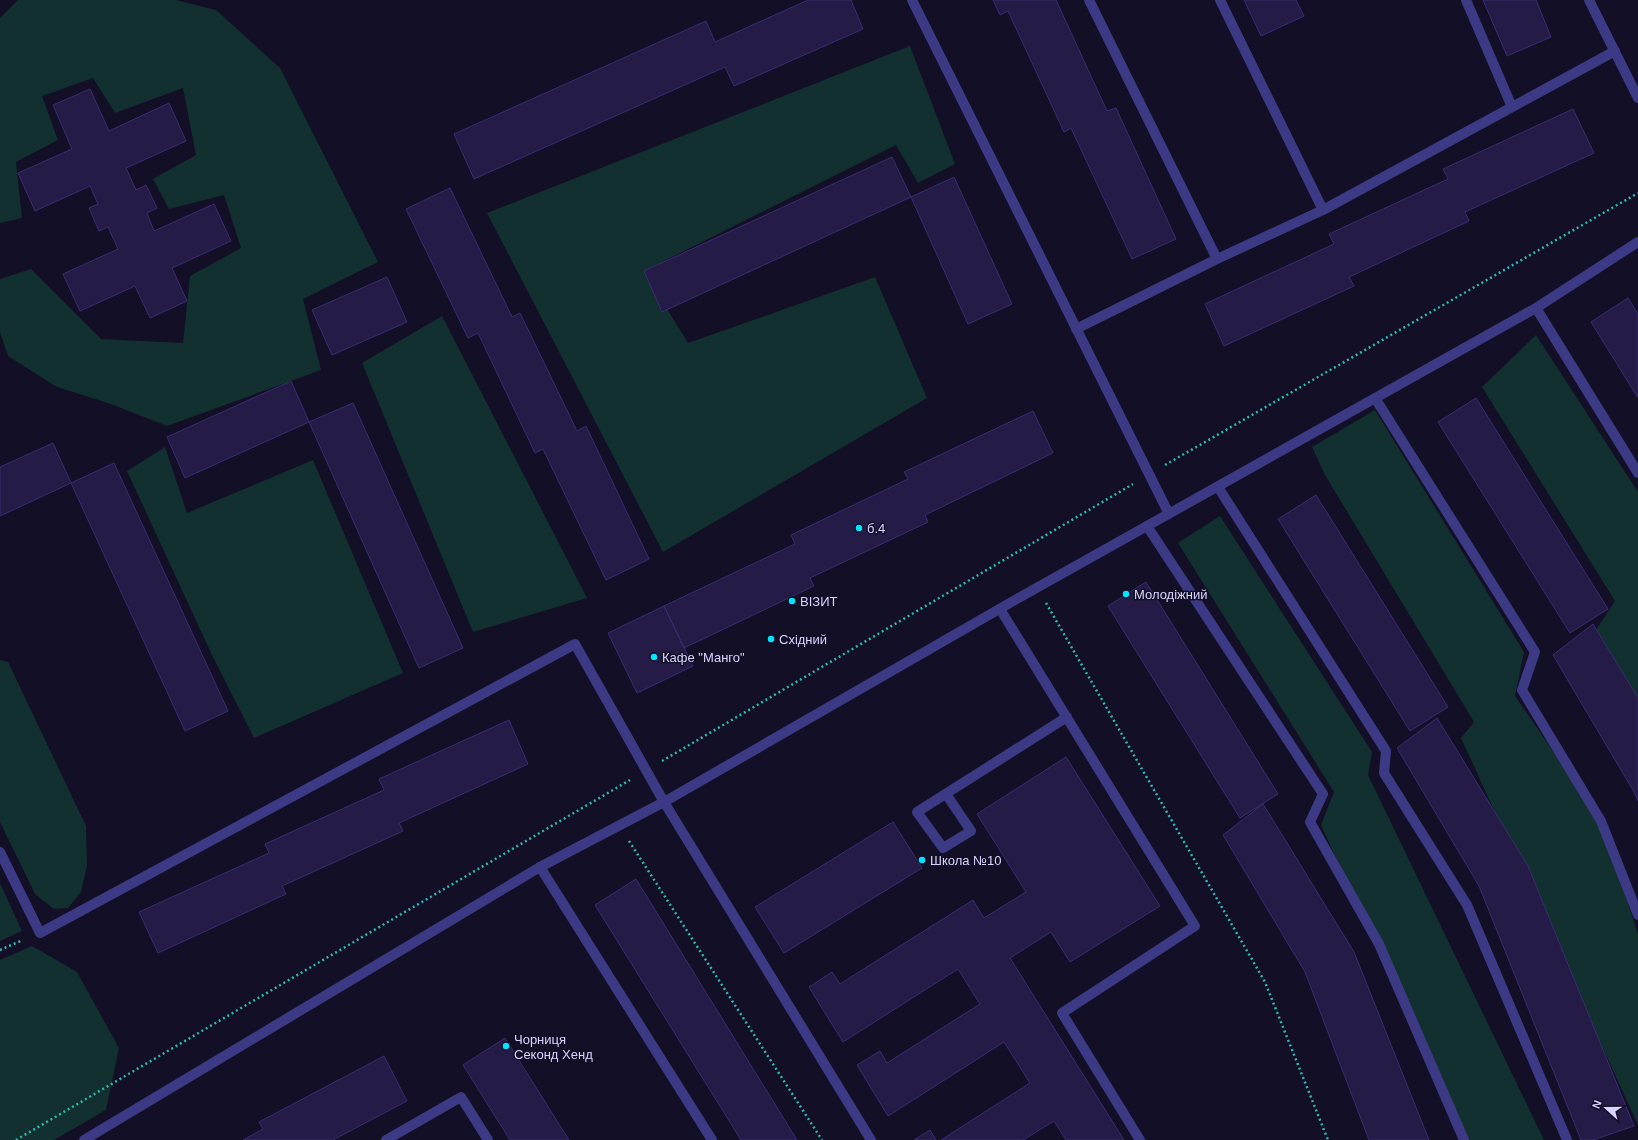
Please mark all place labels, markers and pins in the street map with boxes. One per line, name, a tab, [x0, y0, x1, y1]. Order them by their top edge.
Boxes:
place label: б.4	[867, 521, 885, 536]
marker: б.4	[854, 523, 864, 533]
place label: Молодіжний	[1134, 587, 1207, 602]
marker: Молодіжний	[1121, 589, 1131, 599]
place label: ВІЗИТ	[800, 594, 837, 609]
marker: ВІЗИТ	[787, 596, 797, 606]
place label: Східний	[779, 632, 827, 647]
marker: Східний	[766, 634, 776, 644]
place label: Кафе "Манго"	[662, 650, 745, 665]
marker: Кафе "Манго"	[649, 652, 659, 662]
place label: Школа №10	[930, 853, 1002, 868]
marker: Школа №10	[917, 855, 927, 865]
place label: Чорниця Секонд Хенд	[514, 1032, 593, 1062]
marker: Чорниця Секонд Хенд	[501, 1041, 511, 1051]

